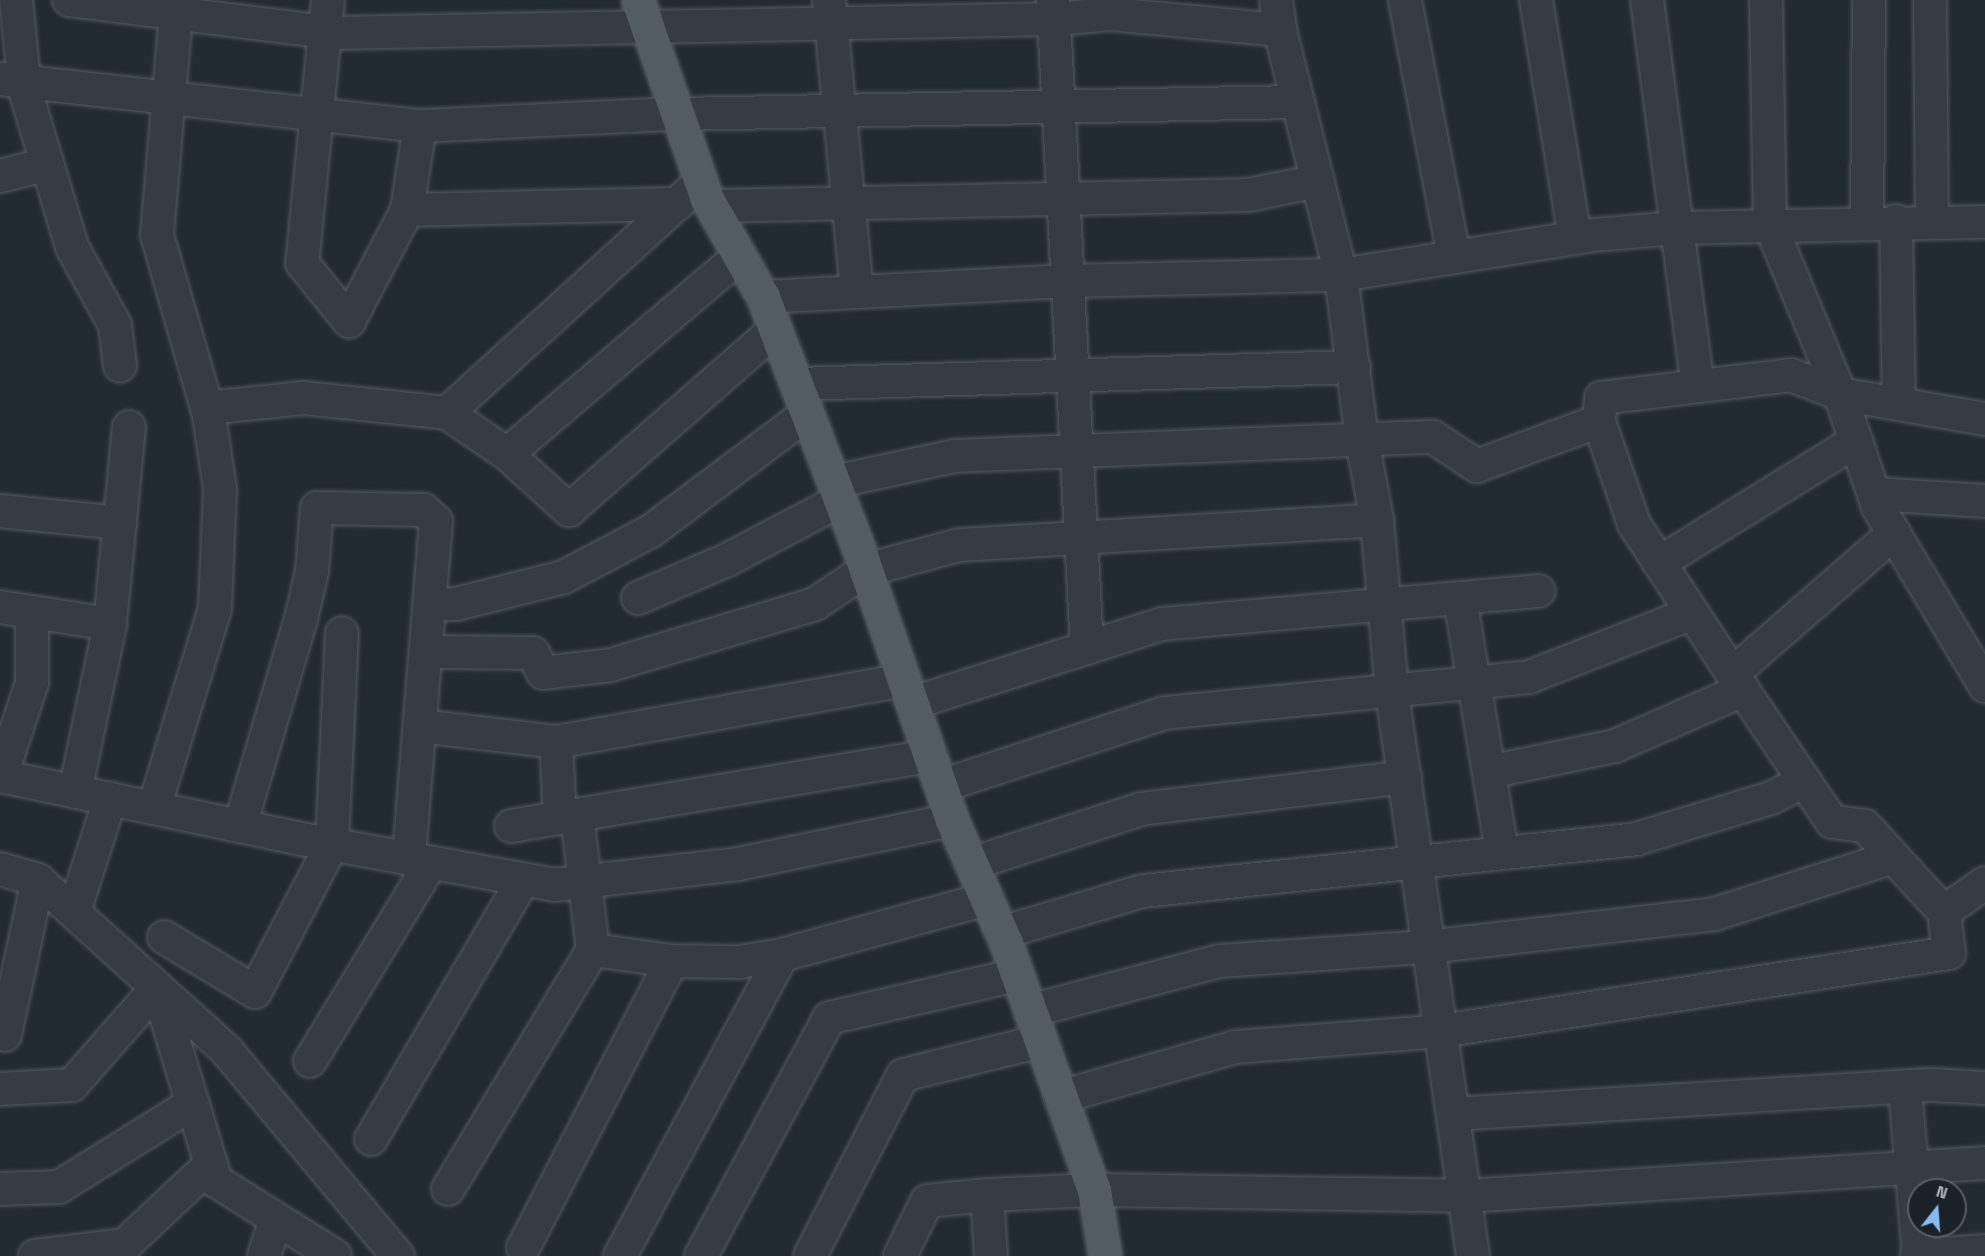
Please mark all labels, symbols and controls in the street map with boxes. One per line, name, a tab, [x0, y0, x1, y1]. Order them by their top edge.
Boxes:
north arrow	[1907, 1178, 1967, 1238]
text: N	[1934, 1181, 1950, 1204]

